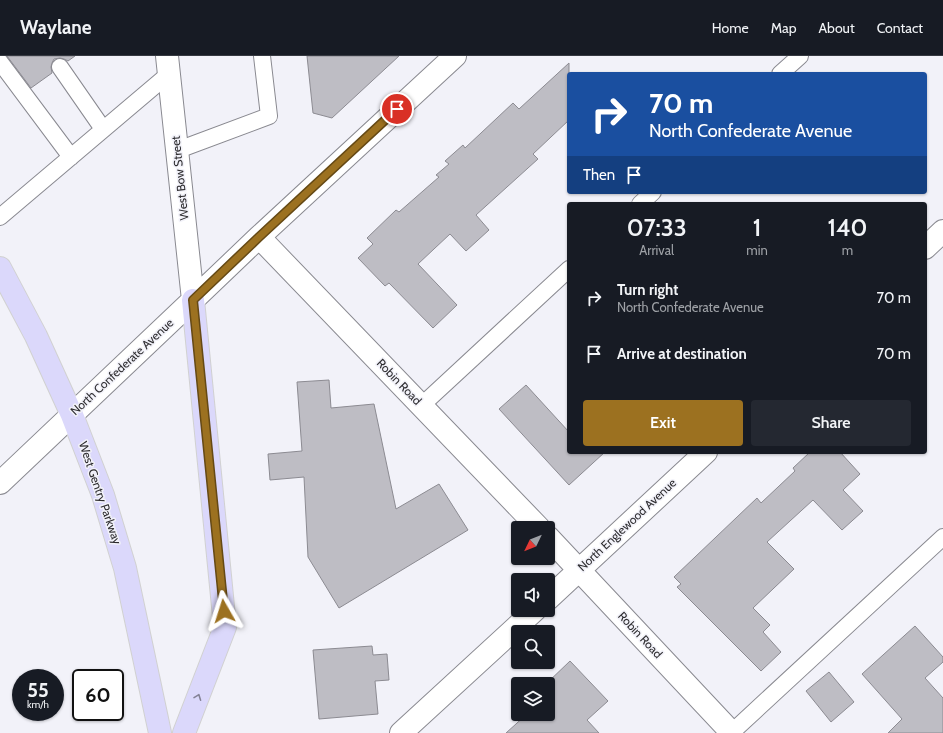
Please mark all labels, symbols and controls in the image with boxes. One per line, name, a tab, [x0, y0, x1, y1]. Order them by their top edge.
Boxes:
text: Waylane	[20, 16, 92, 39]
text: Home	[712, 19, 749, 37]
text: Map	[771, 19, 796, 37]
text: About	[818, 19, 855, 37]
text: Contact	[877, 19, 923, 37]
text: 70 m	[649, 86, 713, 120]
icon: right	[583, 88, 635, 140]
pin	[380, 92, 414, 126]
icon: arrive	[386, 98, 408, 120]
text: North Confederate Avenue	[649, 120, 852, 142]
street label: West Bow Street	[168, 135, 191, 221]
icon: arrive	[623, 164, 645, 186]
text: Then	[583, 166, 615, 184]
text: 07:33	[627, 213, 687, 242]
text: 1	[753, 213, 761, 242]
text: 140	[827, 213, 867, 242]
text: Arrival	[639, 242, 674, 258]
text: min	[746, 242, 768, 258]
text: m	[842, 242, 853, 258]
text: Turn right	[617, 281, 678, 299]
icon: right	[583, 287, 605, 309]
text: 70 m	[877, 289, 911, 307]
text: North Confederate Avenue	[617, 299, 764, 315]
street label: North Confederate Avenue	[67, 315, 176, 418]
icon: arrive	[583, 343, 605, 365]
text: Arrive at destination	[617, 345, 747, 363]
text: 70 m	[877, 345, 911, 363]
street label: Robin Road	[374, 355, 425, 408]
button: Exit	[583, 400, 743, 446]
button: Share	[751, 400, 911, 446]
street label: West Gentry Parkway	[76, 439, 125, 546]
street label: North Englewood Avenue	[574, 475, 679, 574]
north arrow	[511, 521, 555, 565]
map controls	[511, 521, 555, 721]
button: sound	[511, 573, 555, 617]
position arrow	[203, 590, 245, 632]
street label: Robin Road	[615, 608, 666, 661]
button: search	[511, 625, 555, 669]
speed limit sign: 60	[72, 669, 124, 721]
button: layers	[511, 677, 555, 721]
text: 55	[27, 678, 49, 702]
one-way arrow	[193, 693, 201, 700]
text: km/h	[27, 698, 49, 711]

